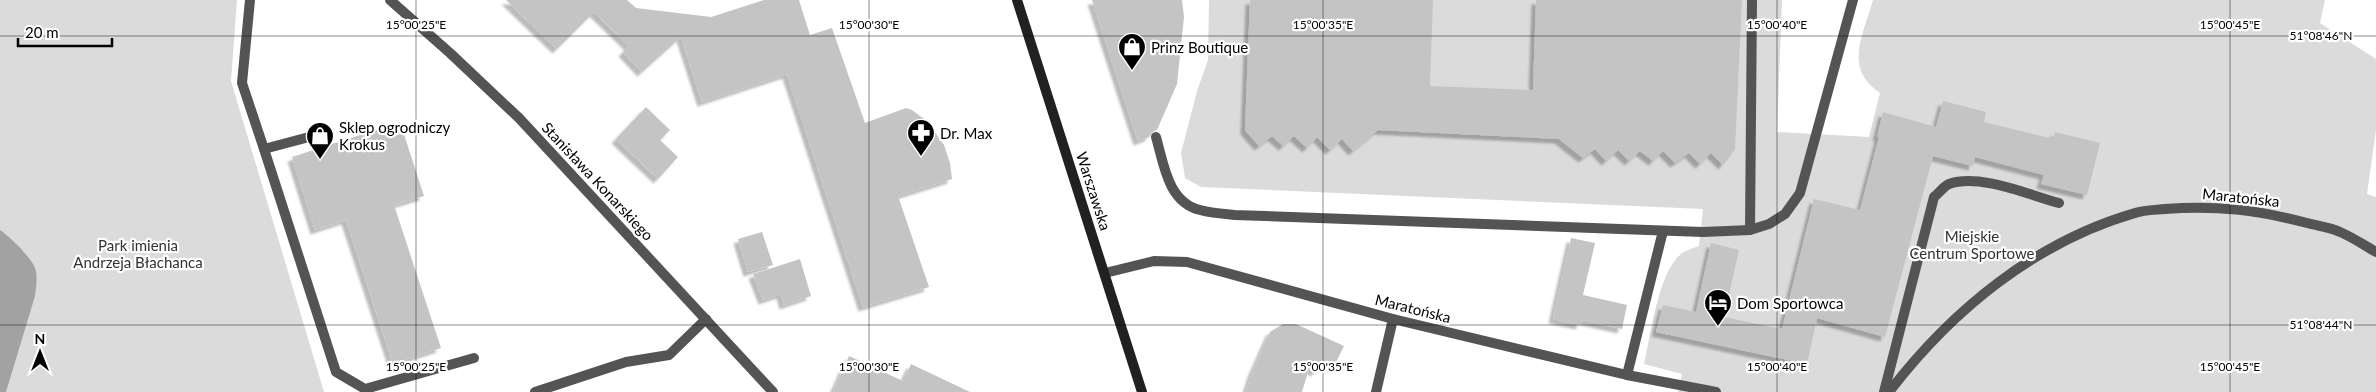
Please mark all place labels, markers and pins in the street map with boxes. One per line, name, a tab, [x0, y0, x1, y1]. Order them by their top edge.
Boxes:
shop icon: Prinz Boutique	[1117, 32, 1147, 71]
place label: Prinz Boutique	[1151, 38, 1248, 56]
place label: Sklep ogrodniczy Krokus	[339, 118, 451, 153]
pharmacy icon: Dr. Max	[906, 118, 936, 157]
shop icon: Sklep ogrodniczy Krokus	[305, 121, 335, 160]
place label: Dr. Max	[940, 124, 993, 142]
hotel icon: Dom Sportowca	[1703, 288, 1733, 327]
place label: Dom Sportowca	[1737, 294, 1843, 312]

